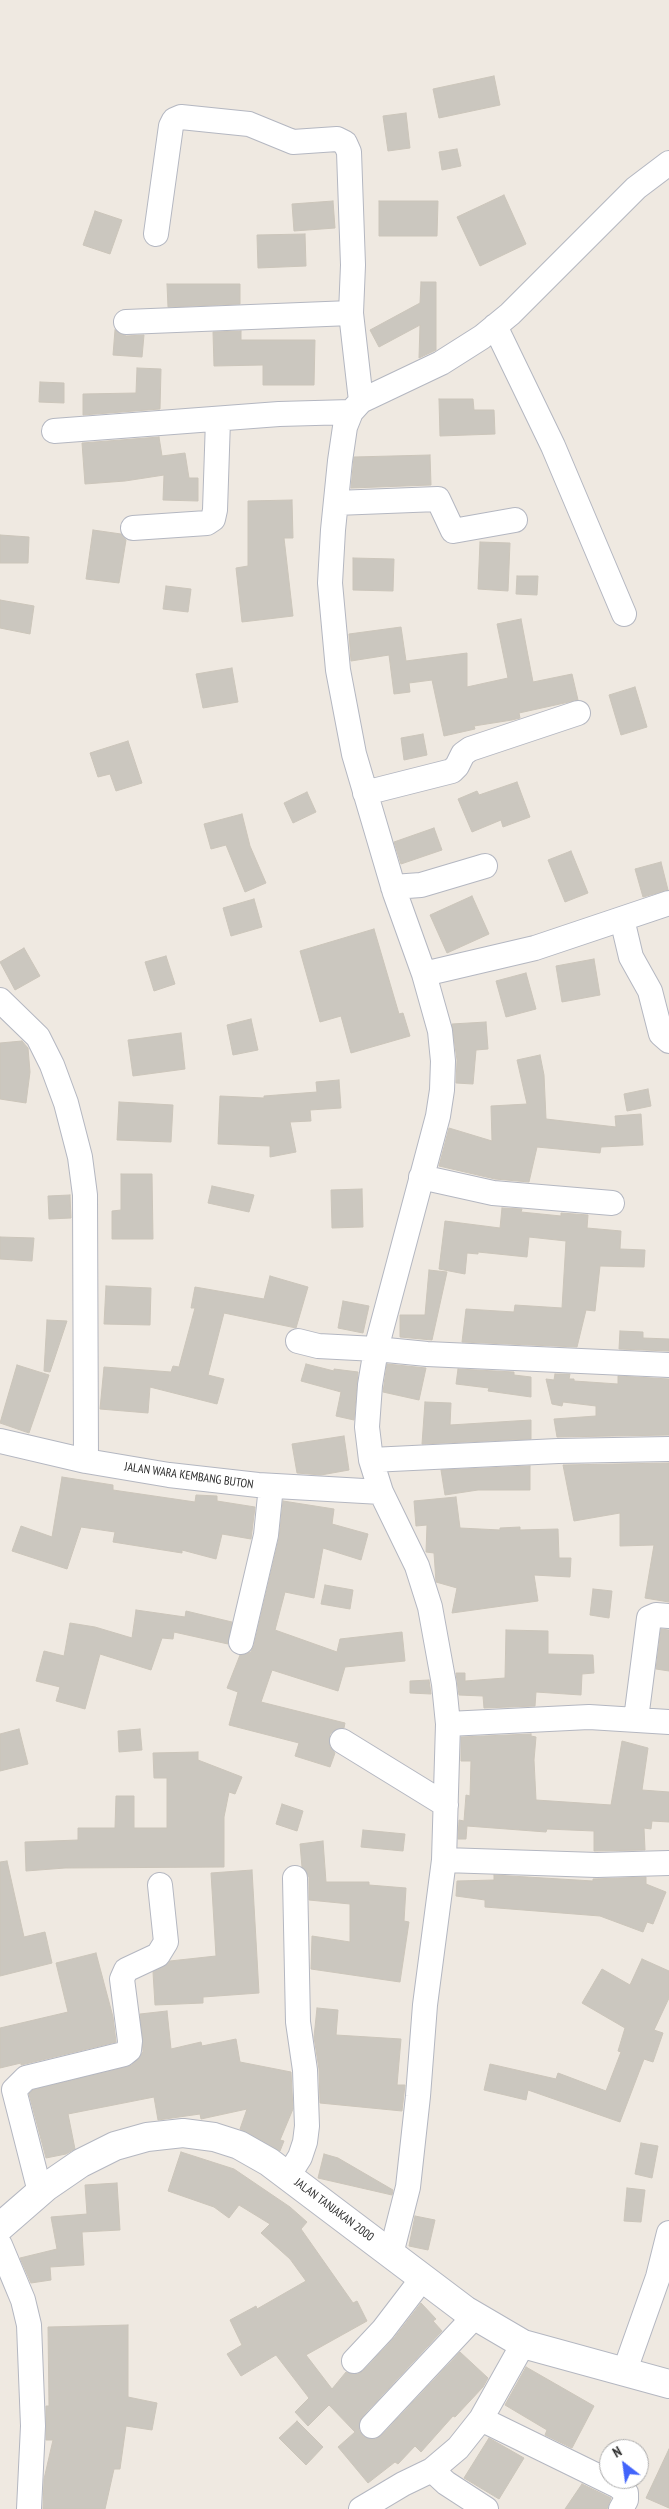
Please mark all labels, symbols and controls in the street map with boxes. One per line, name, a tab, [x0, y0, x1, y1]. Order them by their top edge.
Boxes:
street label: JALAN WARA KEMBANG BUTON	[124, 1460, 254, 1492]
street label: JALAN TANJAKAN 2000	[291, 2175, 377, 2245]
north arrow	[599, 2439, 649, 2489]
text: N	[609, 2442, 625, 2462]

